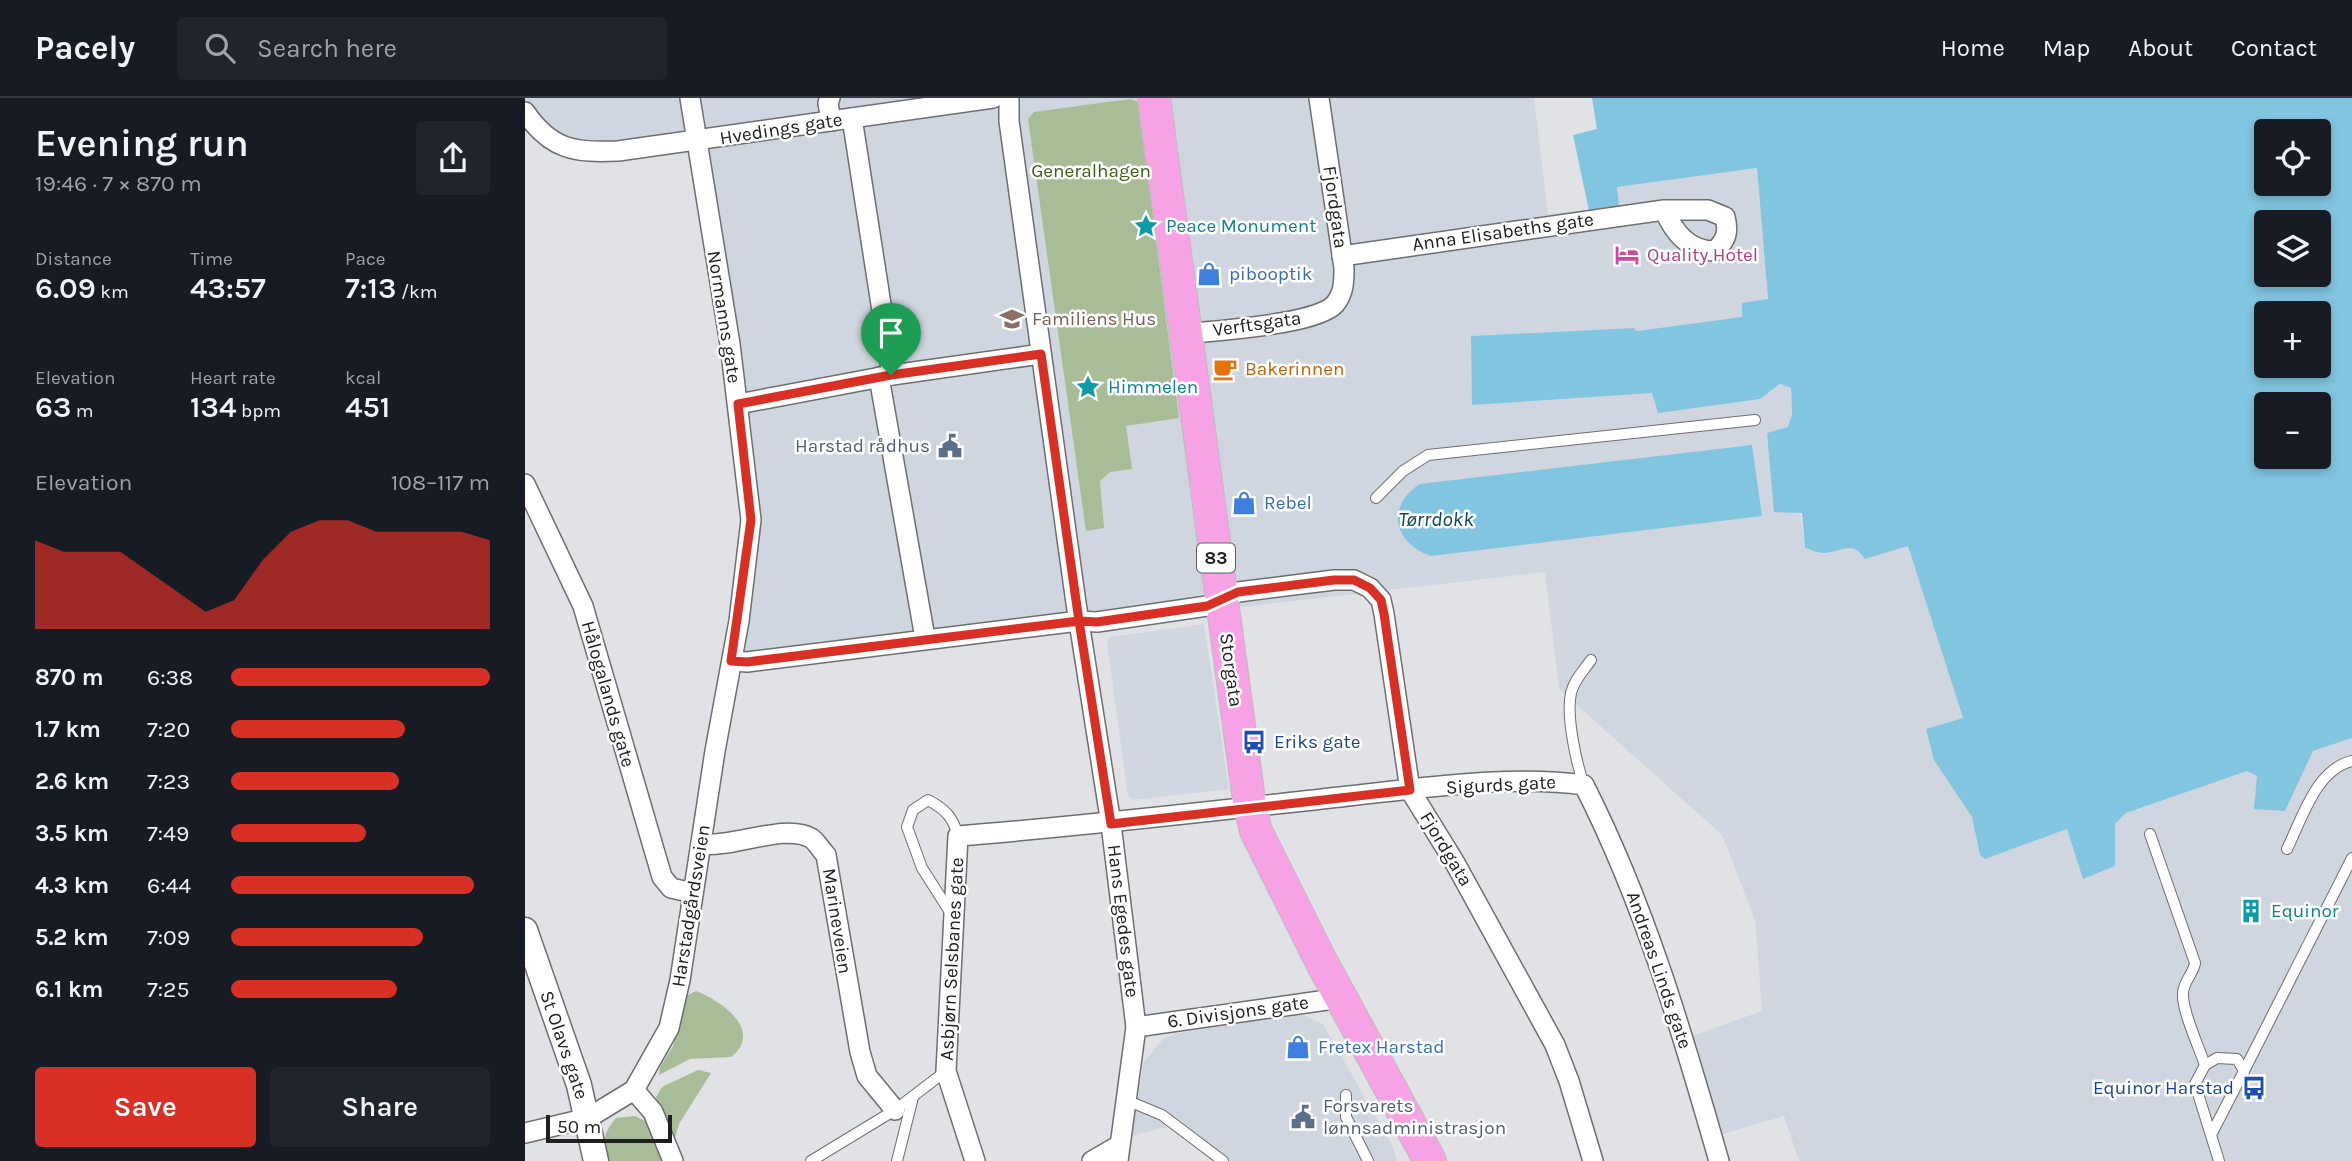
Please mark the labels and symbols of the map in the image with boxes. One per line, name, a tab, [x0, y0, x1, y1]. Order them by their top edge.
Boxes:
street label: Hvedings gate	[718, 108, 844, 150]
park label: Generalhagen	[1031, 160, 1151, 182]
street label: Fjordgata	[1318, 164, 1352, 250]
street label: Anna Elisabeths gate	[1411, 208, 1595, 256]
place icon: Peace Monument	[1132, 212, 1160, 240]
place label: Peace Monument	[1166, 215, 1316, 237]
hotel icon: Quality Hotel	[1613, 241, 1641, 269]
place label: Quality Hotel	[1647, 244, 1758, 266]
street label: Normanns gate	[703, 249, 745, 385]
shop icon: pibooptik	[1195, 260, 1223, 288]
place label: pibooptik	[1229, 263, 1313, 285]
pin	[861, 303, 921, 375]
school or university icon: Familiens Hus	[998, 305, 1026, 333]
street label: Verftsgata	[1211, 307, 1303, 341]
place label: Familiens Hus	[1032, 308, 1156, 330]
cafe icon: Bakerinnen	[1211, 355, 1239, 383]
place label: Bakerinnen	[1245, 358, 1344, 380]
place icon: Himmelen	[1074, 373, 1102, 401]
place label: Himmelen	[1108, 376, 1198, 398]
public building icon: Harstad rådhus	[936, 432, 964, 460]
place label: Harstad rådhus	[795, 435, 930, 457]
shop icon: Rebel	[1230, 489, 1258, 517]
place label: Rebel	[1264, 492, 1312, 514]
water label: Tørrdokk	[1398, 507, 1474, 531]
road number: 83	[1197, 544, 1235, 572]
street label: Hålogalands gate	[577, 618, 639, 770]
street label: Storgata	[1215, 632, 1247, 708]
bus stop icon: Eriks gate	[1240, 728, 1268, 756]
place label: Eriks gate	[1274, 731, 1361, 753]
street label: Sigurds gate	[1445, 771, 1557, 799]
street label: Fjordgata	[1415, 808, 1477, 890]
street label: Harstadgårdsveien	[667, 823, 715, 989]
street label: Hans Egedes gate	[1103, 843, 1143, 999]
street label: Asbjørn Selsbanes gate	[936, 857, 968, 1061]
street label: Marineveien	[818, 867, 856, 975]
street label: Andreas Linds gate	[1622, 888, 1696, 1052]
building icon: Equinor	[2237, 897, 2265, 925]
place label: Equinor	[2271, 900, 2339, 922]
street label: St Olavs gate	[535, 988, 593, 1102]
street label: 6. Divisjons gate	[1166, 991, 1310, 1033]
shop icon: Fretex Harstad	[1284, 1033, 1312, 1061]
place label: Fretex Harstad	[1318, 1036, 1445, 1058]
bus stop icon: Equinor Harstad	[2240, 1074, 2268, 1102]
place label: Equinor Harstad	[2093, 1077, 2234, 1099]
place label: Forsvarets lønnsadministrasjon	[1323, 1095, 1506, 1139]
public building icon: Forsvarets lønnsadministrasjon	[1289, 1103, 1317, 1131]
scale bar	[546, 1112, 672, 1144]

